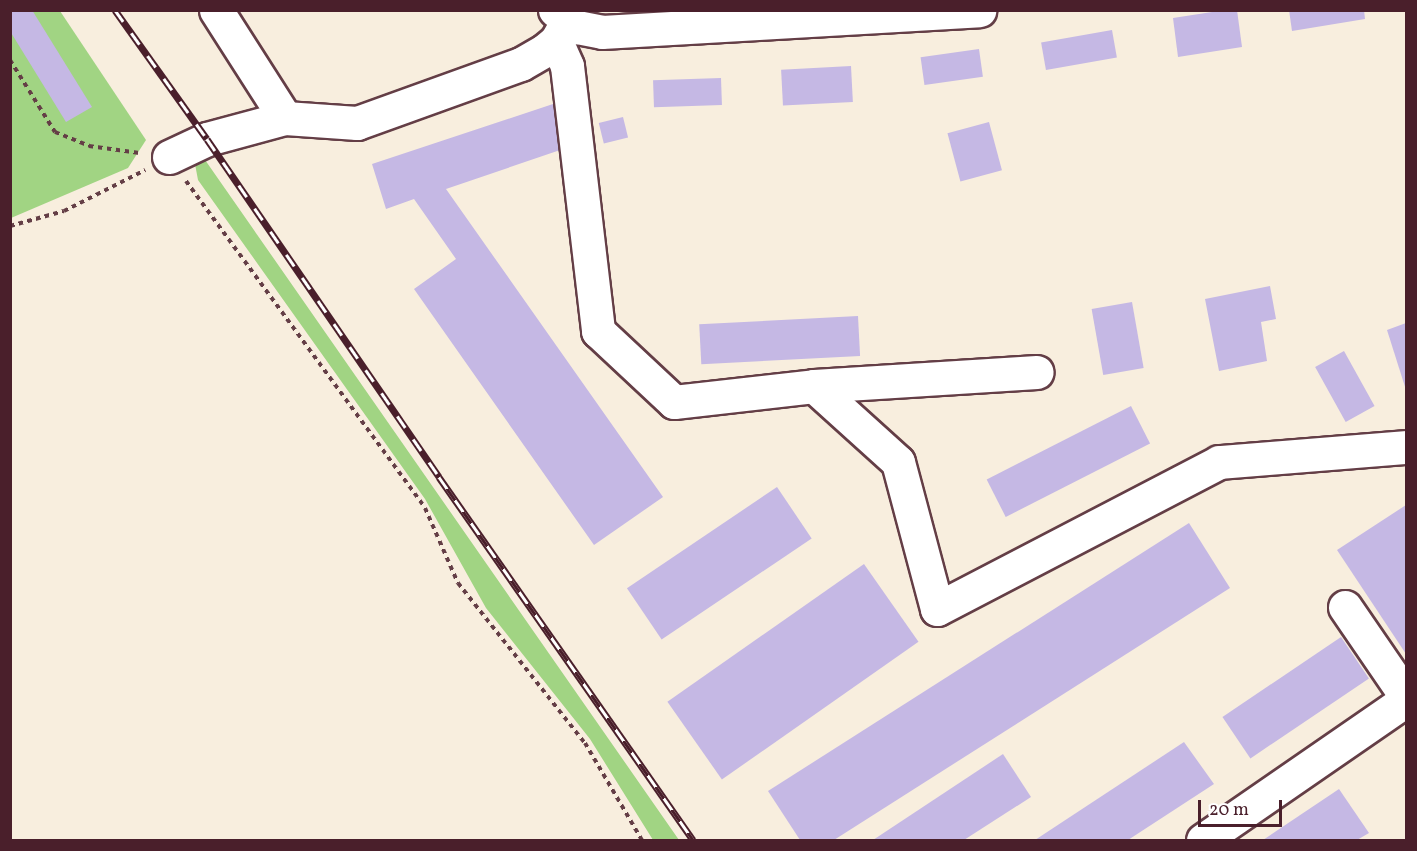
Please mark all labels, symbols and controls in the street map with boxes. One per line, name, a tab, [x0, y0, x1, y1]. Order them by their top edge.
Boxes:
scale bar	[1201, 788, 1285, 826]
text: 20 m	[1209, 798, 1249, 823]

